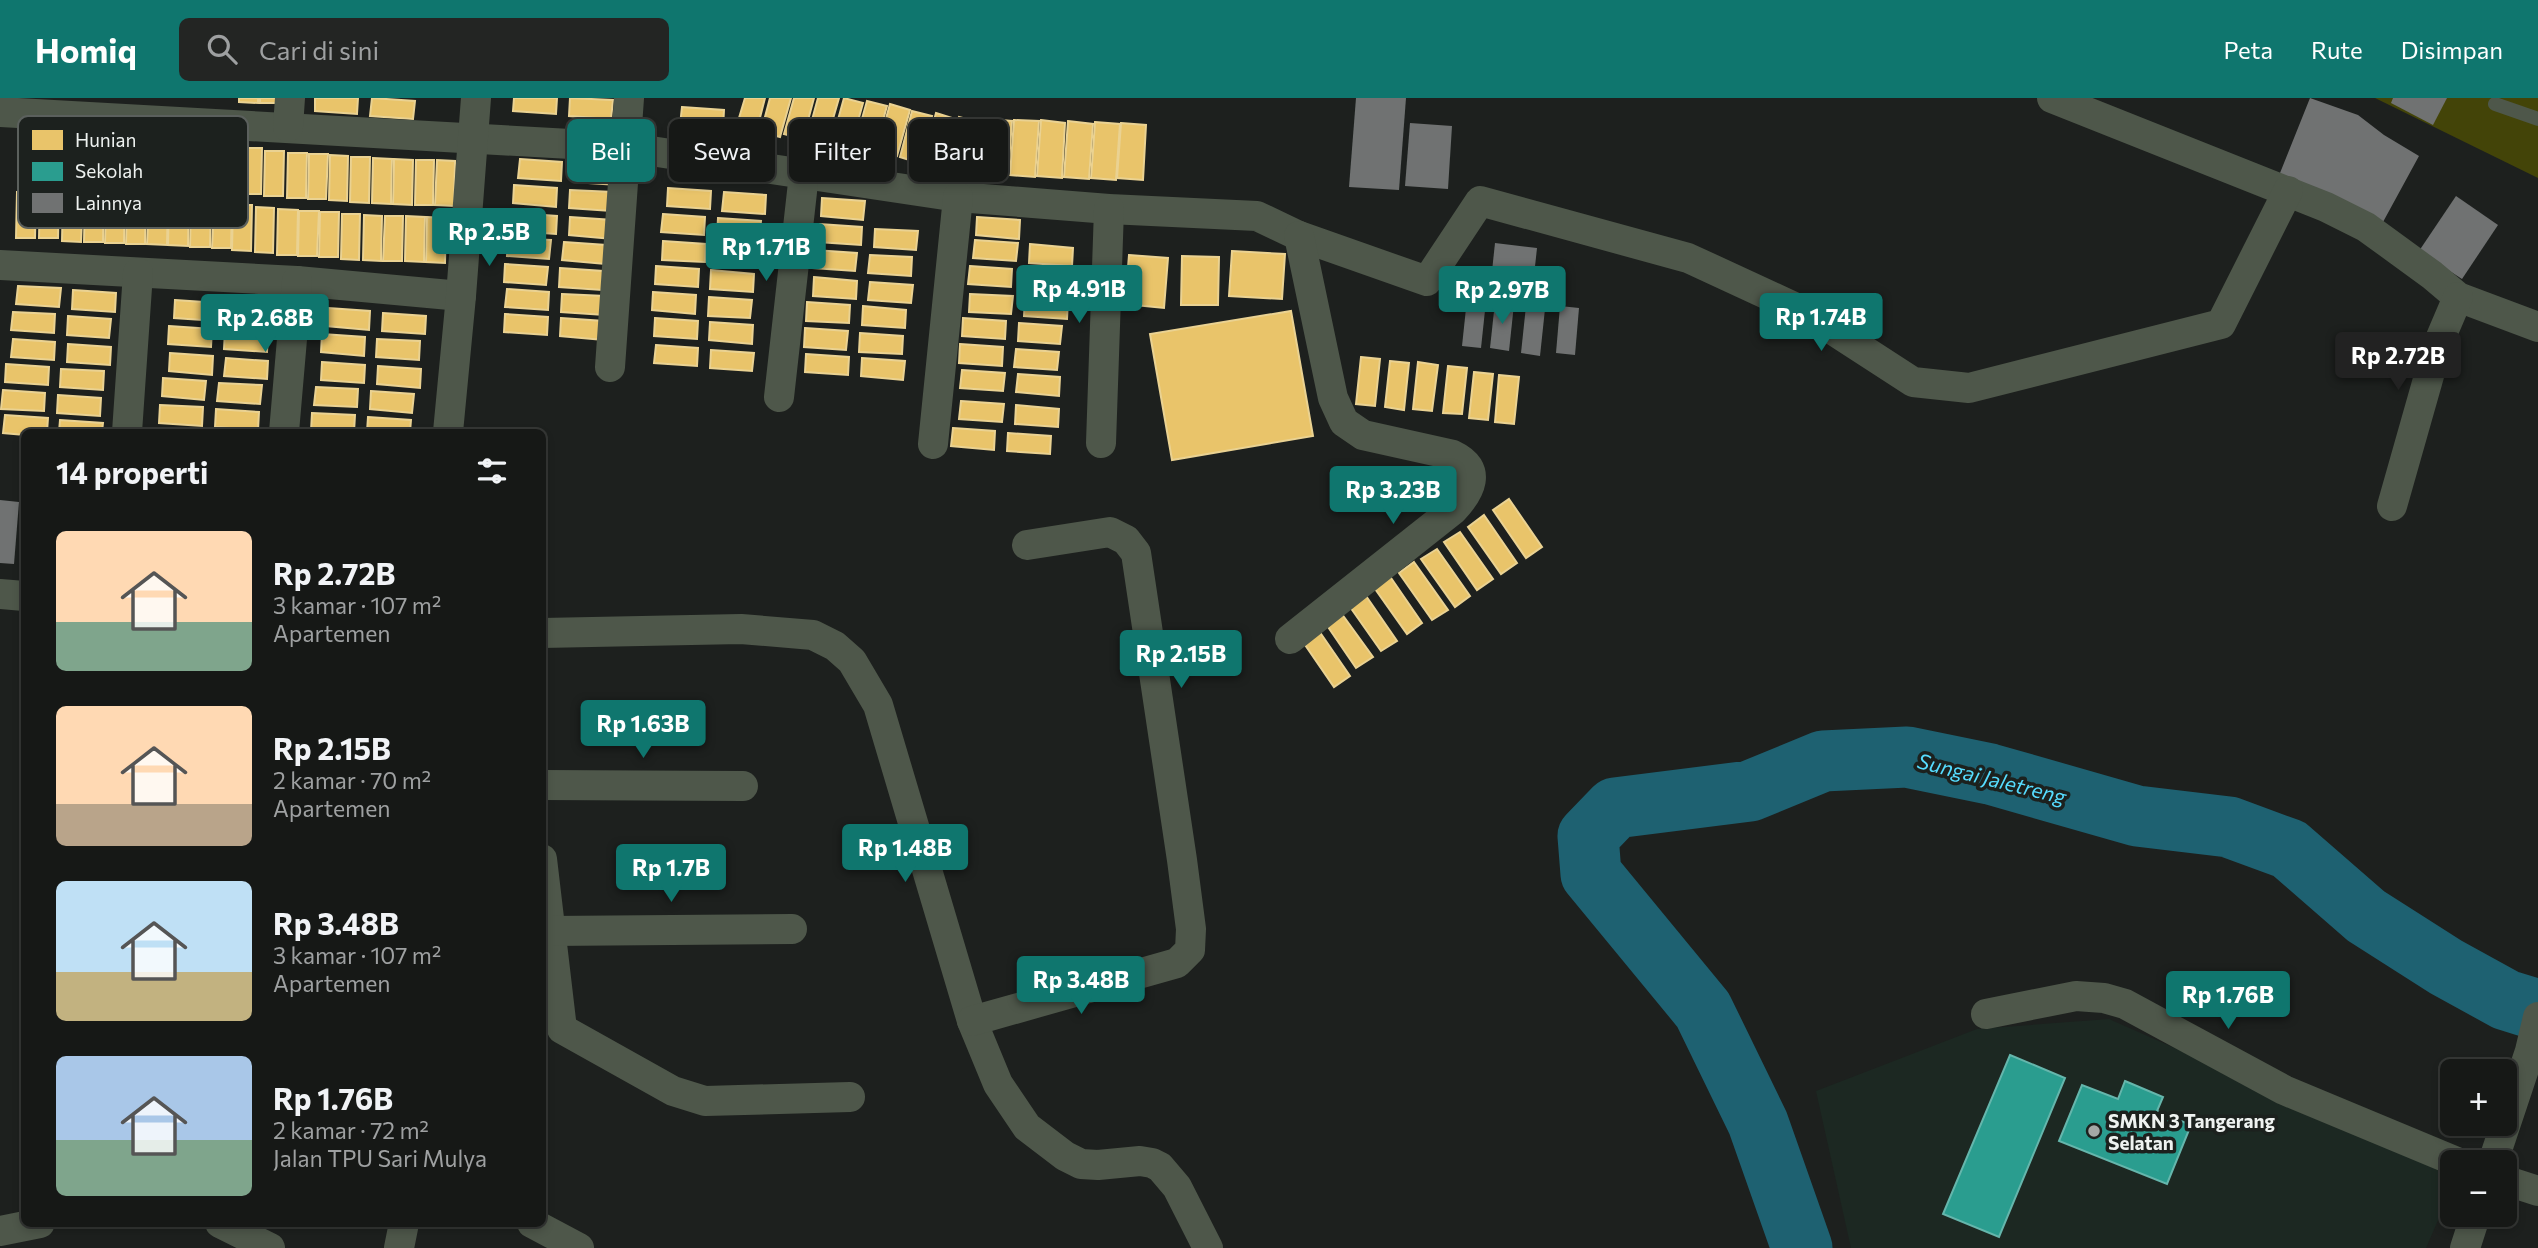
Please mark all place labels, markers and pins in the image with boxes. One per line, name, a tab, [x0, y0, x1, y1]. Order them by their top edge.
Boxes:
pin: Rp 2.5B	[424, 208, 554, 268]
pin: Rp 1.71B	[694, 223, 838, 283]
pin: Rp 4.91B	[1007, 266, 1151, 325]
pin: Rp 2.97B	[1430, 266, 1574, 326]
pin: Rp 2.68B	[193, 294, 337, 354]
pin: Rp 1.74B	[1749, 294, 1893, 353]
pin: Rp 2.72B	[2326, 332, 2470, 392]
pin: Rp 3.23B	[1321, 466, 1465, 526]
pin: Rp 2.15B	[1109, 630, 1253, 690]
pin: Rp 1.63B	[571, 700, 715, 760]
pin: Rp 1.48B	[833, 824, 977, 884]
pin: Rp 1.7B	[606, 844, 736, 904]
pin: Rp 3.48B	[1009, 956, 1153, 1016]
pin: Rp 1.76B	[2156, 972, 2300, 1031]
place label: SMKN 3 Tangerang Selatan	[2108, 1109, 2275, 1154]
marker: SMKN 3 Tangerang Selatan	[2086, 1123, 2102, 1139]

